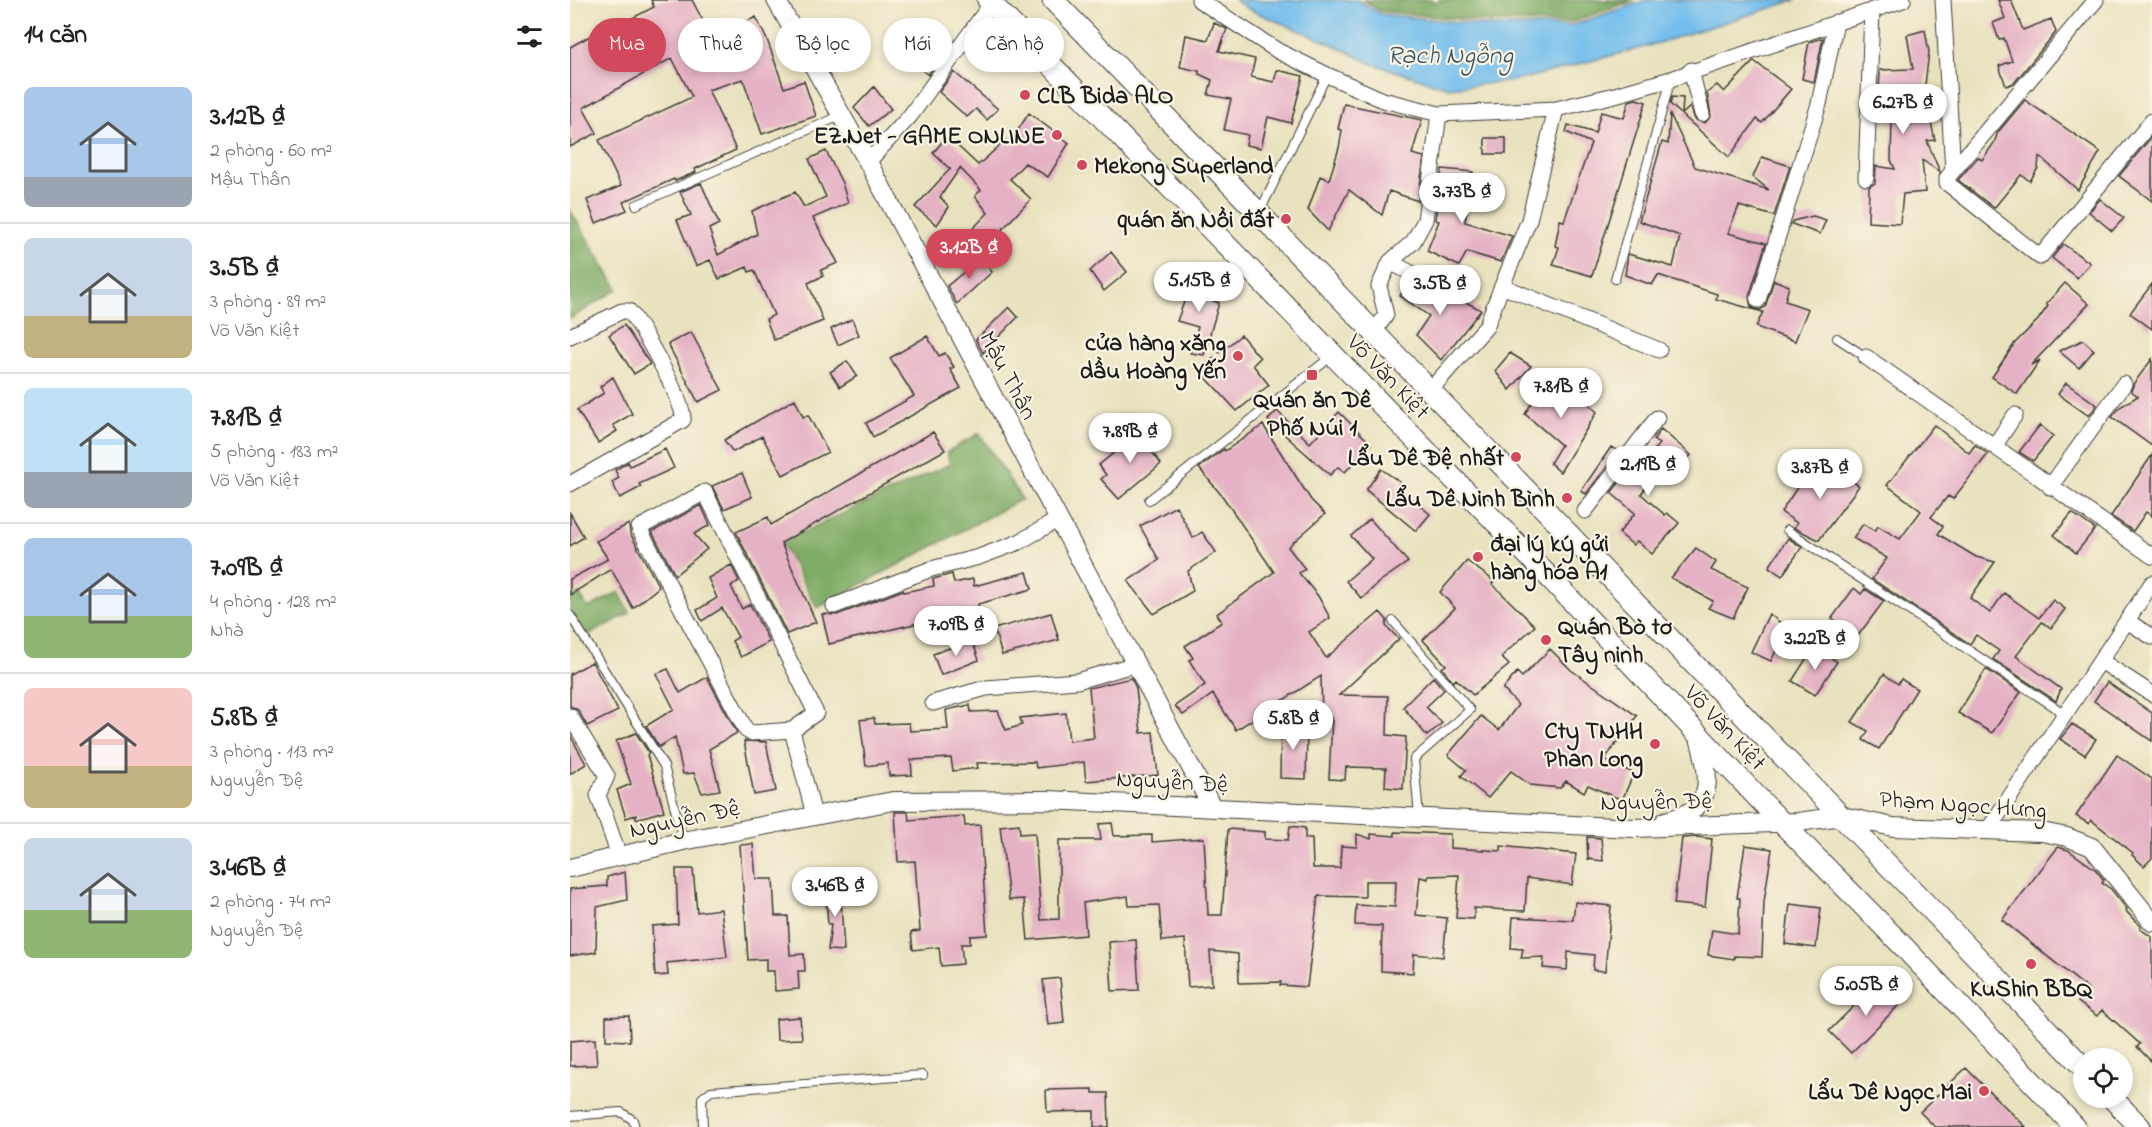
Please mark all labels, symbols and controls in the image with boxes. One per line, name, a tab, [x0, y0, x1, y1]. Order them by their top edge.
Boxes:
text: 14 căn	[24, 17, 87, 55]
chip: Mua	[588, 18, 666, 72]
chip: Thuê	[678, 18, 763, 72]
chip: Bộ lọc	[775, 18, 871, 72]
chip: Mới	[883, 18, 952, 72]
chip: Căn hộ	[964, 18, 1064, 72]
icon: filters	[513, 20, 546, 53]
water label: Rạch Ngỗng	[1387, 38, 1514, 76]
place label: CLB Bida ALO	[1037, 80, 1174, 115]
pin: 6.27B ₫	[1848, 84, 1958, 135]
marker: CLB Bida ALO	[1018, 88, 1032, 102]
text: 6.27B ₫	[1873, 89, 1933, 118]
text: 3.12B ₫	[210, 99, 285, 137]
icon: home	[72, 111, 144, 183]
place label: EZ.Net - GAME ONLINE	[814, 120, 1045, 155]
marker: EZ.Net - GAME ONLINE	[1050, 128, 1064, 142]
text: 2 phòng · 60 m²	[210, 137, 332, 166]
place label: Mekong Superland	[1094, 150, 1274, 186]
marker: Mekong Superland	[1075, 158, 1089, 172]
text: Mậu Thân	[210, 166, 290, 195]
pin: 3.73B ₫	[1407, 173, 1517, 224]
text: 3.73B ₫	[1433, 178, 1491, 207]
place label: quán ăn Nồi đất	[1117, 204, 1275, 239]
marker: quán ăn Nồi đất	[1279, 212, 1293, 226]
pin: 3.12B ₫	[914, 229, 1024, 280]
text: 3.12B ₫	[940, 234, 998, 263]
text: 3.5B ₫	[210, 250, 279, 288]
icon: home	[72, 262, 144, 334]
pin: 5.15B ₫	[1144, 262, 1254, 313]
pin: 3.5B ₫	[1391, 265, 1489, 316]
text: 5.15B ₫	[1168, 267, 1230, 296]
text: 3.5B ₫	[1414, 270, 1466, 299]
text: 3 phòng · 89 m²	[210, 288, 327, 317]
text: Võ Văn Kiệt	[210, 317, 300, 346]
street label: Mậu Thân	[969, 325, 1045, 427]
street label: Võ Văn Kiệt	[1337, 326, 1437, 429]
place label: cửa hàng xăng dầu Hoàng Yến	[1080, 327, 1226, 391]
marker: cửa hàng xăng dầu Hoàng Yến	[1231, 349, 1245, 363]
marker: Quán ăn Dê Phố Núi 1	[1305, 368, 1319, 382]
pin: 7.81B ₫	[1506, 368, 1616, 419]
text: 7.81B ₫	[1533, 373, 1589, 402]
place label: Quán ăn Dê Phố Núi 1	[1253, 384, 1372, 447]
text: 7.81B ₫	[210, 400, 282, 438]
icon: home	[72, 412, 144, 484]
pin: 7.89B ₫	[1075, 413, 1185, 464]
text: 7.89B ₫	[1103, 418, 1157, 447]
text: 5 phòng · 183 m²	[210, 438, 338, 467]
place label: Lẩu Dê Đệ nhất	[1348, 442, 1505, 477]
pin: 2.19B ₫	[1593, 446, 1703, 497]
pin: 3.87B ₫	[1765, 449, 1875, 500]
marker: Lẩu Dê Đệ nhất	[1509, 450, 1523, 464]
text: 2.19B ₫	[1620, 451, 1676, 480]
text: 3.87B ₫	[1791, 454, 1849, 483]
text: Võ Văn Kiệt	[210, 467, 300, 496]
place label: Lẩu Dê Ninh Bình	[1386, 483, 1555, 518]
marker: Lẩu Dê Ninh Bình	[1560, 491, 1574, 505]
place label: đại lý ký gửi hàng hóa A1	[1490, 528, 1609, 592]
text: 7.09B ₫	[210, 550, 283, 588]
marker: đại lý ký gửi hàng hóa A1	[1471, 550, 1485, 564]
icon: home	[72, 562, 144, 634]
text: 4 phòng · 128 m²	[210, 588, 337, 617]
pin: 7.09B ₫	[901, 606, 1011, 657]
text: 7.09B ₫	[928, 611, 984, 640]
place label: Quán Bò tơ Tây ninh	[1558, 611, 1673, 675]
text: Nhà	[210, 617, 243, 646]
pin: 3.22B ₫	[1760, 620, 1870, 671]
text: 3.22B ₫	[1784, 625, 1846, 654]
marker: Quán Bò tơ Tây ninh	[1539, 633, 1553, 647]
street label: Võ Văn Kiệt	[1674, 677, 1774, 780]
text: 5.8B ₫	[210, 700, 278, 738]
pin: 5.8B ₫	[1244, 700, 1342, 751]
text: 5.8B ₫	[1267, 705, 1319, 734]
icon: home	[72, 712, 144, 784]
place label: Cty TNHH Phan Long	[1544, 715, 1643, 779]
marker: Cty TNHH Phan Long	[1648, 737, 1662, 751]
text: 3 phòng · 113 m²	[210, 738, 334, 767]
street label: Nguyễn Đệ	[1115, 763, 1230, 805]
text: Nguyễn Đệ	[210, 767, 304, 796]
street label: Phạm Ngọc Hưng	[1878, 783, 2048, 830]
street label: Nguyễn Đệ	[1600, 785, 1714, 823]
street label: Nguyễn Đệ	[626, 792, 745, 850]
text: 3.46B ₫	[210, 850, 286, 888]
icon: home	[72, 862, 144, 934]
pin: 3.46B ₫	[780, 867, 890, 918]
text: 3.46B ₫	[806, 872, 864, 901]
text: 2 phòng · 74 m²	[210, 888, 331, 917]
text: Nguyễn Đệ	[210, 917, 304, 946]
marker: KuShin BBQ	[2024, 957, 2038, 971]
pin: 5.05B ₫	[1811, 966, 1921, 1017]
text: 5.05B ₫	[1834, 971, 1898, 1000]
place label: KuShin BBQ	[1970, 973, 2094, 1008]
map controls	[2073, 1048, 2133, 1108]
button: locate	[2073, 1048, 2133, 1108]
place label: Lẩu Dê Ngọc Mai	[1808, 1076, 1972, 1112]
marker: Lẩu Dê Ngọc Mai	[1977, 1084, 1991, 1098]

